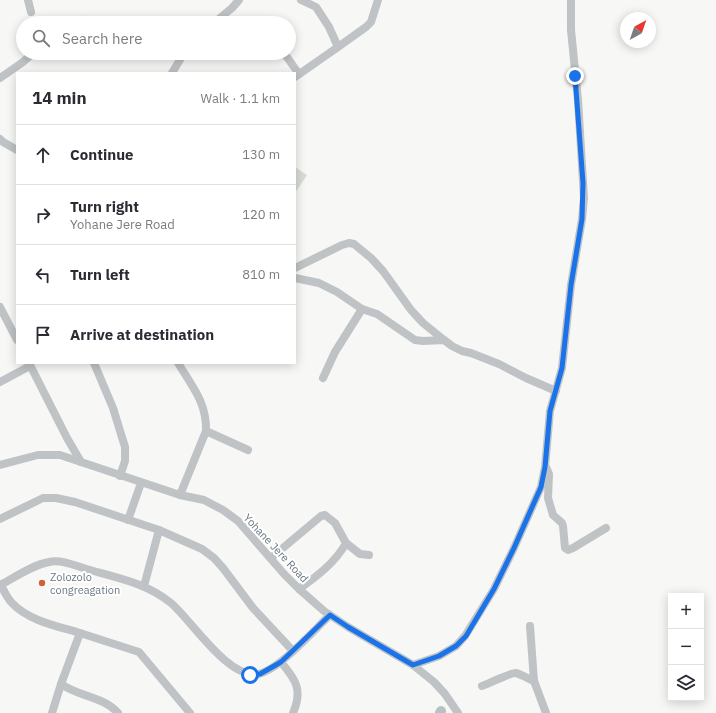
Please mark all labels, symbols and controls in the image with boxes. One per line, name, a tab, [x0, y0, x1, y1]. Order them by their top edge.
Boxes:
north arrow	[620, 12, 656, 48]
search box	[16, 16, 296, 60]
icon: search	[30, 27, 52, 49]
text: Search here	[62, 29, 142, 48]
route end	[566, 67, 584, 85]
text: 14 min	[32, 87, 87, 109]
text: Walk · 1.1 km	[200, 90, 280, 107]
icon: ahead	[32, 144, 54, 166]
text: Continue	[70, 145, 134, 164]
text: 130 m	[242, 146, 280, 163]
text: Turn right	[70, 197, 139, 216]
icon: right	[32, 204, 54, 226]
text: 120 m	[242, 206, 280, 223]
text: Yohane Jere Road	[70, 216, 175, 233]
icon: left	[32, 264, 54, 286]
text: Turn left	[70, 265, 130, 284]
text: 810 m	[242, 266, 280, 283]
icon: arrive	[32, 324, 54, 346]
text: Arrive at destination	[70, 325, 214, 344]
street label: Yohane Jere Road	[241, 511, 311, 585]
place label: Zolozolo congreagation	[50, 570, 120, 597]
marker: Zolozolo congreagation	[37, 578, 47, 588]
map controls	[668, 593, 704, 701]
button: +	[668, 593, 704, 629]
button: −	[668, 629, 704, 665]
button: layers	[668, 665, 704, 701]
route start	[241, 666, 259, 684]

